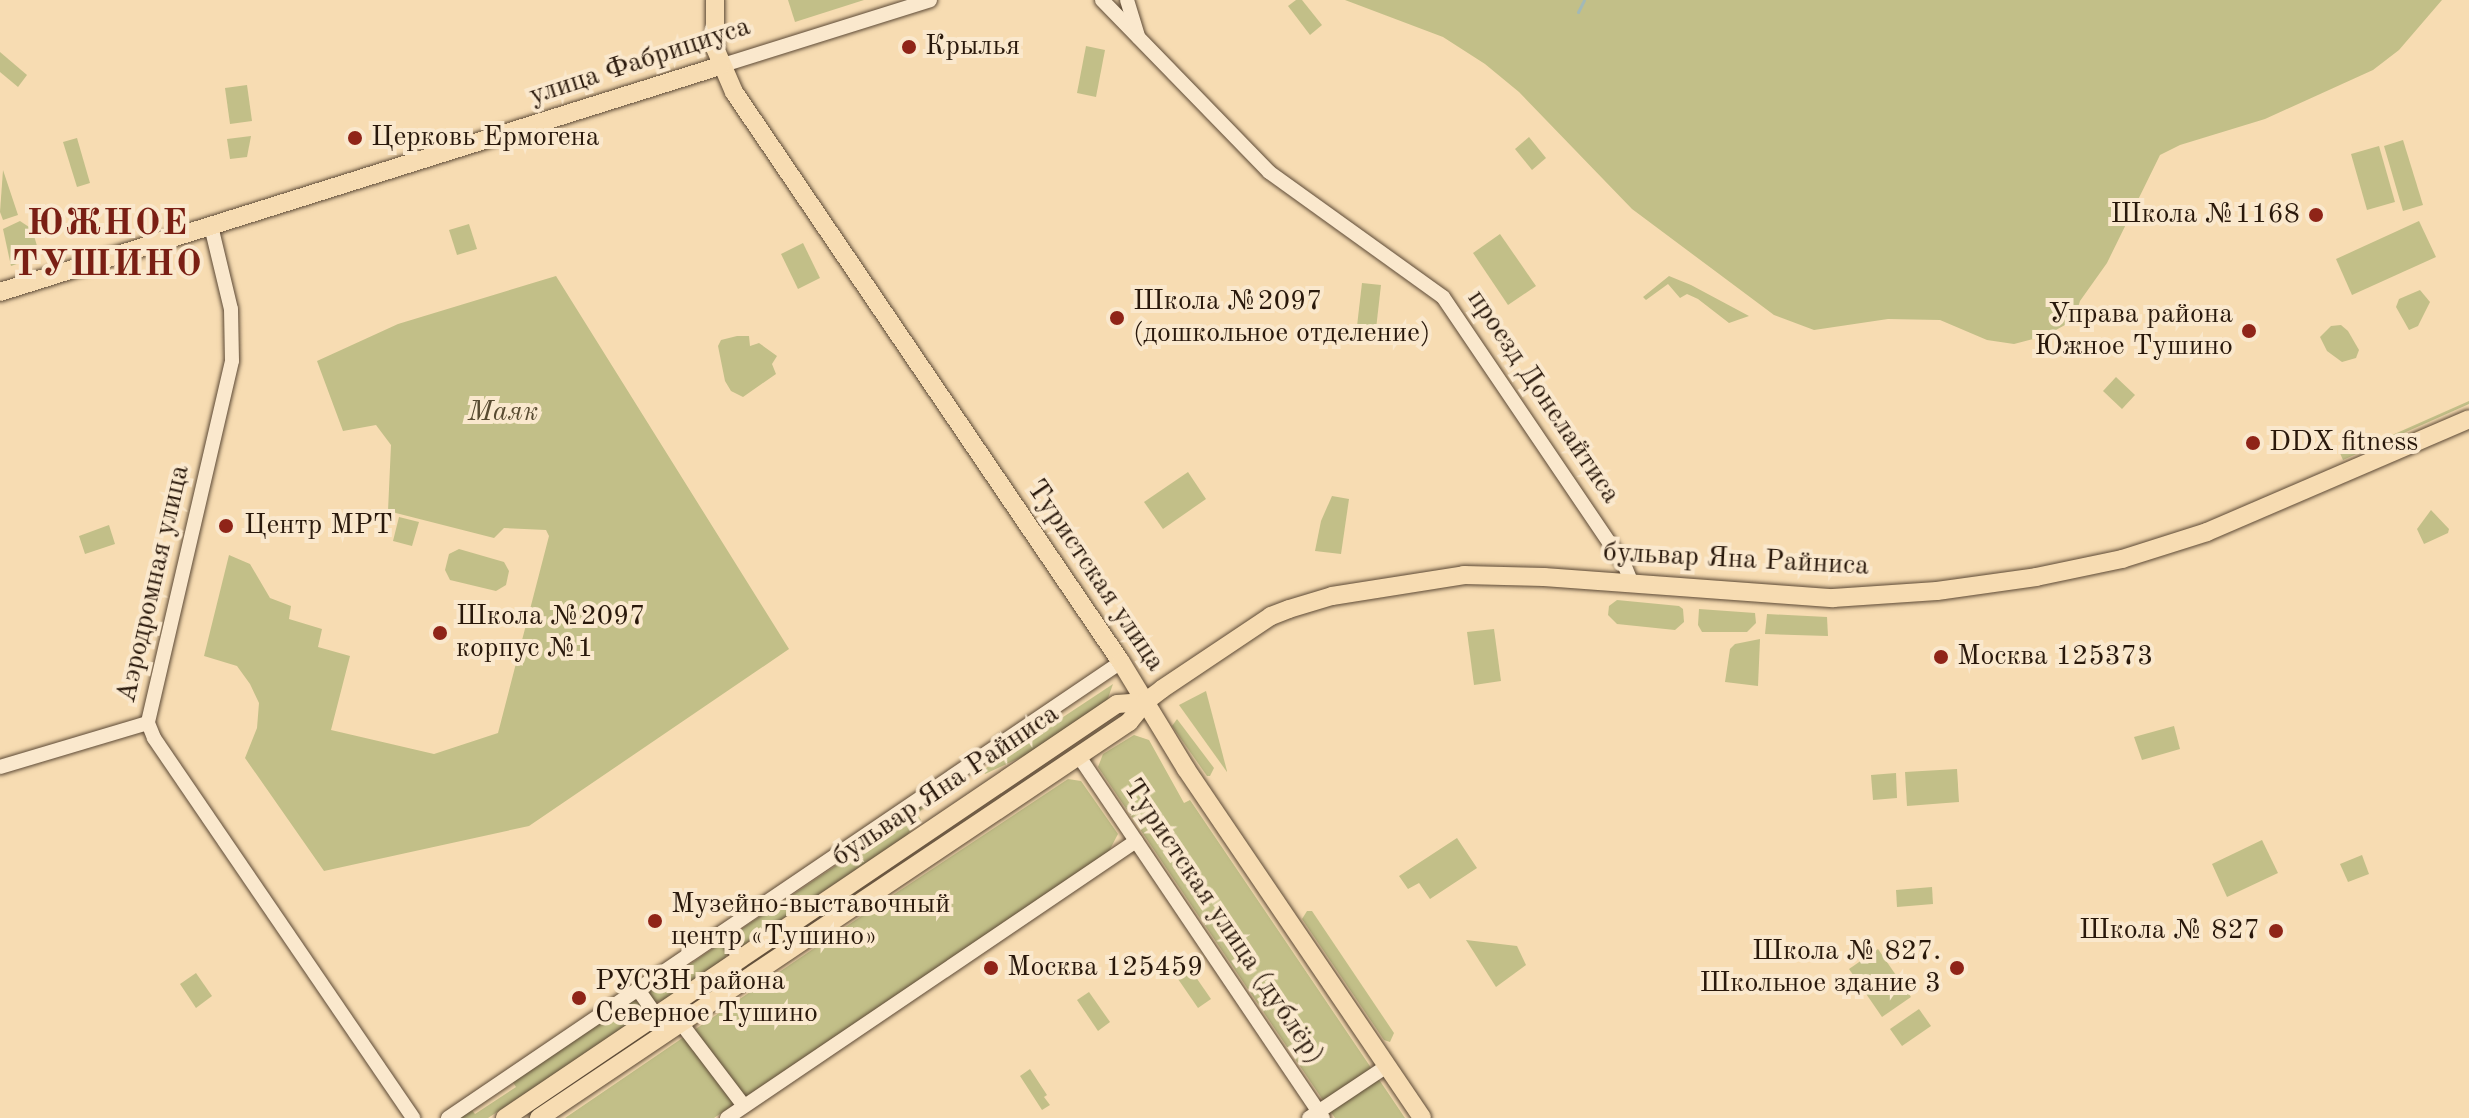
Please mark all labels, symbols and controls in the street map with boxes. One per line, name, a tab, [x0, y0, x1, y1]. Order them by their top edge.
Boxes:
street label: улица Фабрициуса	[525, 10, 755, 114]
place label: Крылья	[925, 30, 1020, 64]
marker: Крылья	[900, 38, 918, 56]
place label: Церковь Ермогена	[371, 121, 600, 155]
marker: Церковь Ермогена	[346, 129, 364, 147]
place label: Школа №1168	[2111, 198, 2300, 232]
district label: ЮЖНОЕ ТУШИНО	[12, 203, 204, 288]
marker: Школа №1168	[2307, 206, 2325, 224]
street label: проезд Донелайтиса	[1459, 284, 1627, 510]
place label: Школа №2097 (дошкольное отделение)	[1133, 285, 1430, 351]
place label: Управа района Южное Тушино	[2034, 298, 2233, 364]
marker: Школа №2097 (дошкольное отделение)	[1108, 309, 1126, 327]
marker: Управа района Южное Тушино	[2240, 322, 2258, 340]
park label: Маяк	[468, 396, 538, 430]
place label: DDX fitness	[2269, 426, 2418, 460]
marker: DDX fitness	[2244, 434, 2262, 452]
street label: Аэродромная улица	[110, 462, 198, 706]
street label: Туристская улица	[1018, 474, 1172, 678]
place label: Центр МРТ	[244, 509, 393, 543]
marker: Центр МРТ	[215, 515, 237, 537]
street label: бульвар Яна Райниса	[1602, 536, 1870, 584]
place label: Школа №2097 корпус №1	[456, 600, 645, 666]
marker: Школа №2097 корпус №1	[431, 624, 449, 642]
place label: Москва 125373	[1957, 640, 2153, 674]
marker: Москва 125373	[1932, 648, 1950, 666]
street label: бульвар Яна Райниса	[826, 698, 1066, 874]
street label: Туристская улица (дублёр)	[1115, 773, 1331, 1071]
place label: Музейно-выставочный центр «Тушино»	[671, 888, 950, 954]
marker: Музейно-выставочный центр «Тушино»	[646, 912, 664, 930]
place label: Школа № 827	[2079, 914, 2260, 948]
marker: Школа № 827	[2267, 922, 2285, 940]
place label: Школа № 827. Школьное здание 3	[1699, 935, 1941, 1001]
place label: Москва 125459	[1007, 951, 1203, 985]
marker: Москва 125459	[982, 959, 1000, 977]
marker: Школа № 827. Школьное здание 3	[1948, 959, 1966, 977]
place label: РУСЗН района Северное Тушино	[595, 965, 818, 1031]
marker: РУСЗН района Северное Тушино	[570, 989, 588, 1007]

